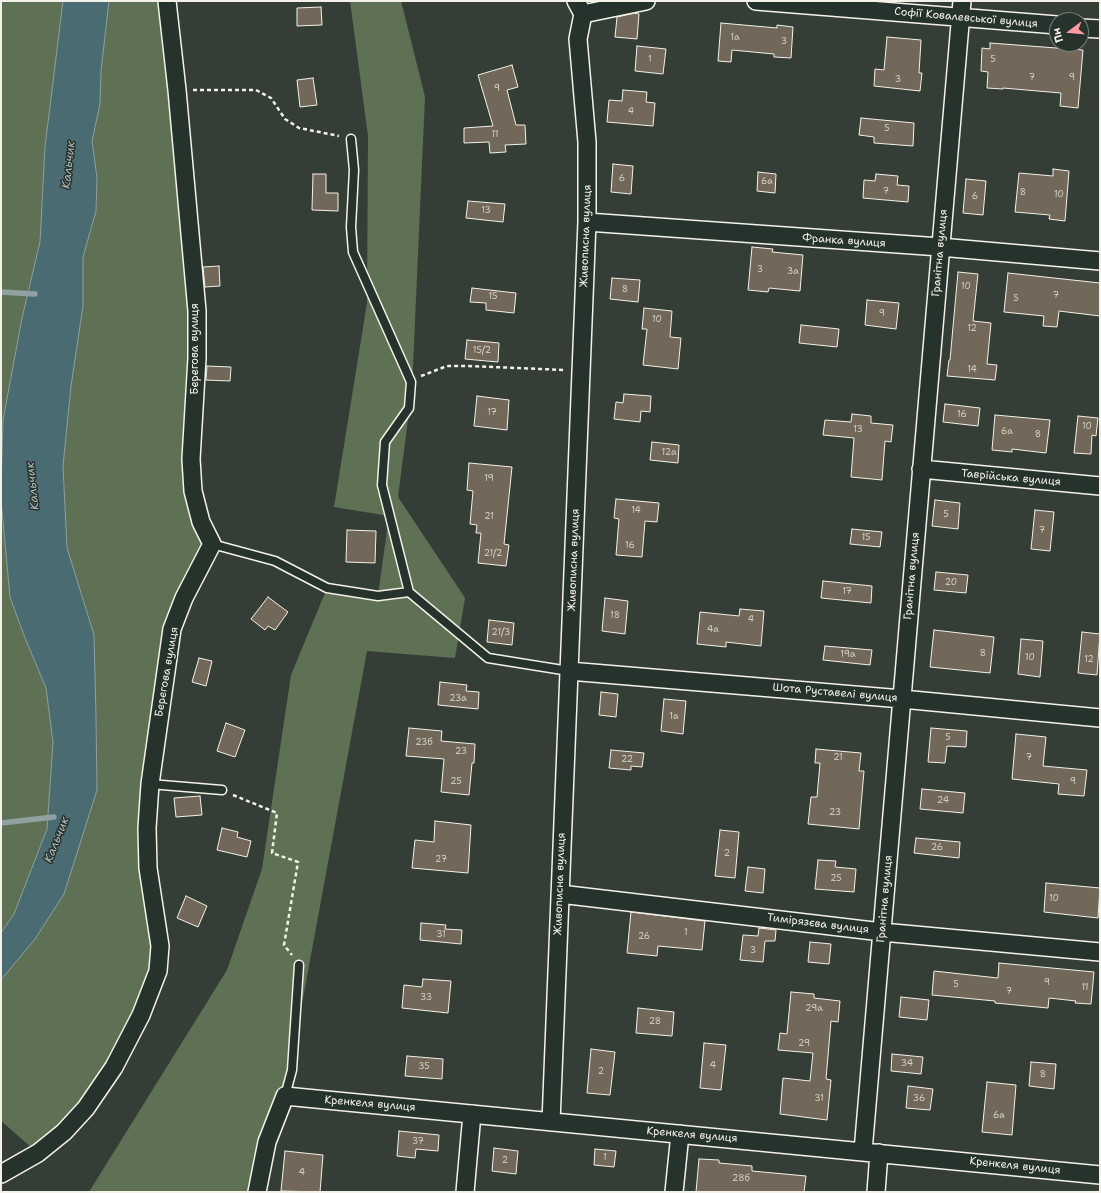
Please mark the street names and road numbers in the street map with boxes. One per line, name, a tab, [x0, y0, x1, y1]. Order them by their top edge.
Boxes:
street label: Софії Ковалевської вулиця	[894, 5, 1038, 31]
street label: Живописна вулиця	[578, 184, 594, 288]
street label: Гранітна вулиця	[930, 209, 950, 297]
street label: Франка вулиця	[802, 231, 886, 251]
street label: Берегова вулиця	[188, 303, 202, 395]
street label: Таврійська вулиця	[961, 467, 1061, 489]
street label: Живописна вулиця	[566, 508, 582, 612]
street label: Гранітна вулиця	[902, 532, 922, 620]
street label: Берегова вулиця	[153, 626, 181, 718]
street label: Шота Руставелі вулиця	[772, 681, 898, 705]
street label: Живописна вулиця	[552, 832, 568, 936]
street label: Гранітна вулиця	[875, 855, 895, 943]
street label: Тимірязєва вулиця	[766, 911, 870, 937]
street label: Кренкеля вулиця	[324, 1093, 416, 1115]
street label: Кренкеля вулиця	[646, 1124, 738, 1146]
street label: Кренкеля вулиця	[969, 1155, 1061, 1177]

